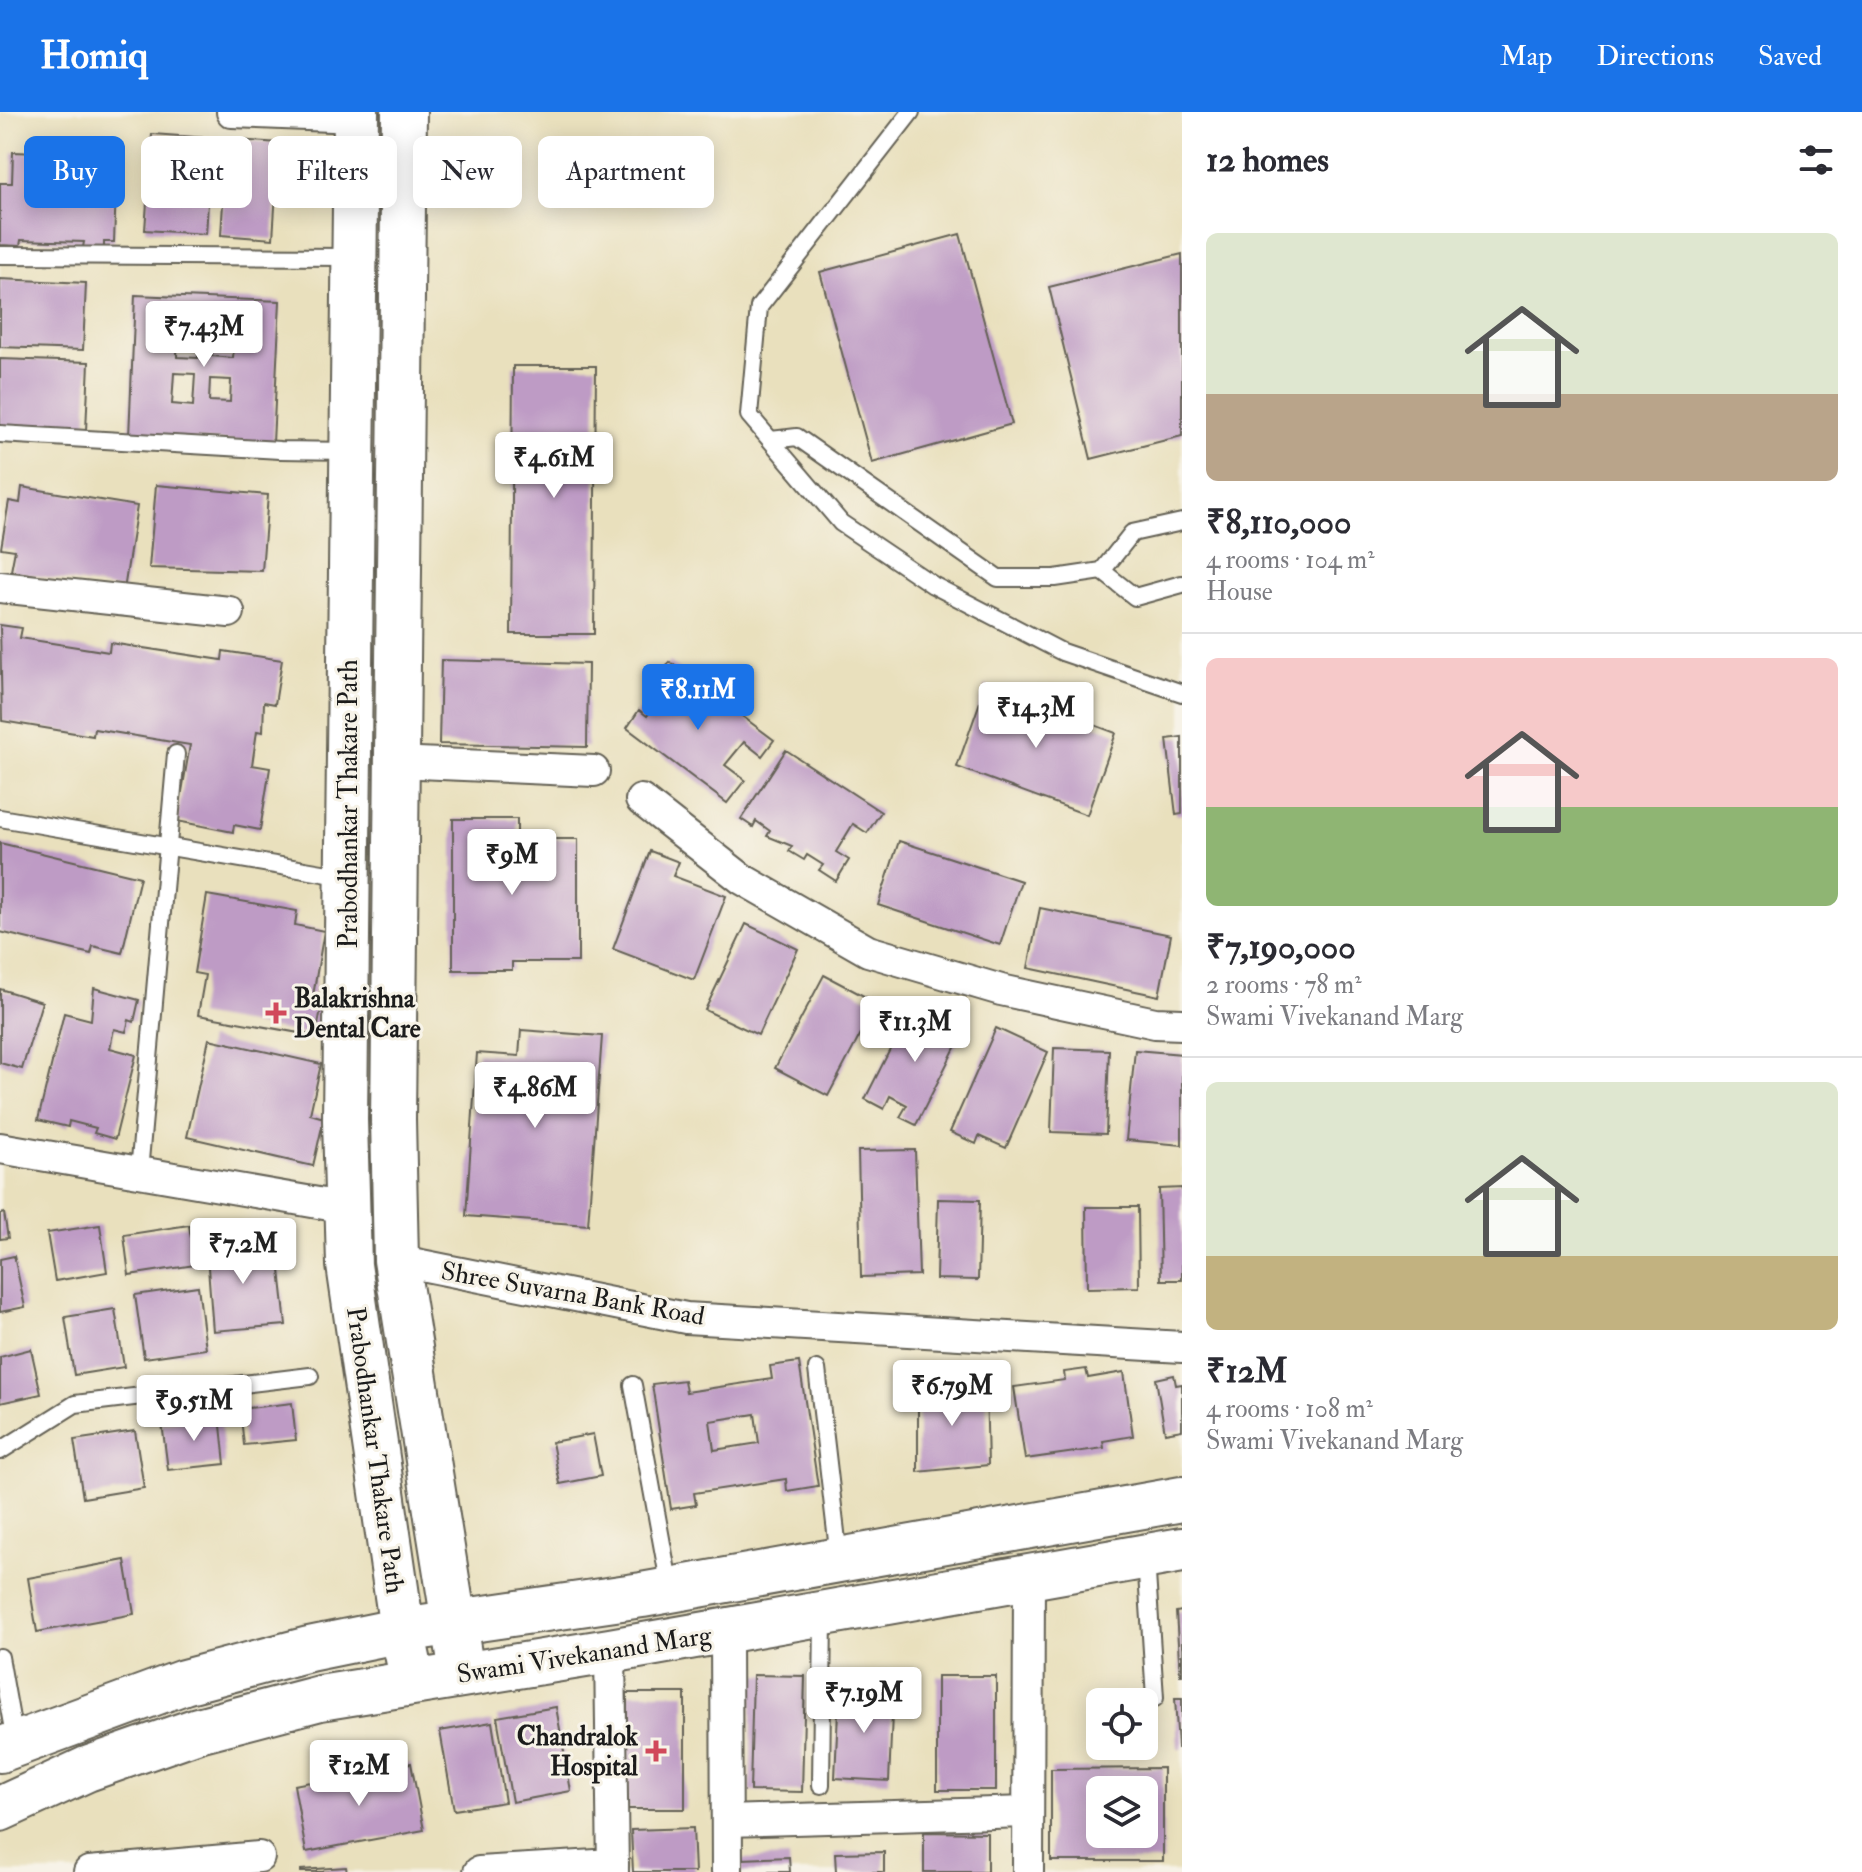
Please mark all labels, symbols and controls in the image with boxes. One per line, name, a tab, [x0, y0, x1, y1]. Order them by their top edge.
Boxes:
text: Homiq	[40, 32, 148, 80]
text: Map	[1500, 39, 1553, 74]
text: Directions	[1597, 39, 1714, 74]
text: Saved	[1758, 39, 1822, 74]
chip: Buy	[24, 136, 125, 208]
chip: Rent	[141, 136, 252, 208]
chip: Filters	[268, 136, 397, 208]
chip: New	[413, 136, 522, 208]
chip: Apartment	[538, 136, 714, 208]
icon: filters	[1794, 138, 1838, 182]
text: 12 homes	[1206, 139, 1329, 182]
icon: home	[1450, 285, 1594, 429]
pin: ₹7.43M	[139, 301, 269, 369]
text: ₹7.43M	[164, 311, 244, 343]
pin: ₹4.61M	[489, 432, 619, 500]
text: ₹4.61M	[513, 442, 595, 474]
text: ₹8,110,000	[1206, 501, 1351, 544]
text: 4 rooms · 104 m²	[1206, 544, 1375, 576]
text: House	[1206, 576, 1273, 608]
street label: Prabodhankar Thakare Path	[333, 659, 365, 949]
pin: ₹8.11M	[633, 664, 763, 732]
text: ₹8.11M	[660, 674, 736, 706]
pin: ₹14.3M	[971, 682, 1101, 750]
text: ₹14.3M	[997, 692, 1075, 724]
icon: home	[1450, 710, 1594, 854]
pin: ₹9M	[473, 829, 551, 897]
text: ₹9M	[485, 839, 539, 871]
text: ₹7,190,000	[1206, 926, 1356, 969]
text: 2 rooms · 78 m²	[1206, 969, 1362, 1001]
place label: Balakrishna Dental Care	[294, 983, 421, 1045]
pin: ₹11.3M	[850, 996, 980, 1064]
text: Swami Vivekanand Marg	[1206, 1001, 1463, 1033]
marker: Balakrishna Dental Care	[265, 1002, 287, 1024]
text: ₹11.3M	[878, 1006, 952, 1038]
pin: ₹4.86M	[470, 1062, 600, 1130]
text: ₹4.86M	[493, 1072, 577, 1104]
icon: home	[1450, 1134, 1594, 1278]
pin: ₹7.2M	[187, 1218, 299, 1286]
text: ₹7.2M	[208, 1228, 278, 1260]
street label: Shree Suvarna Bank Road	[438, 1255, 707, 1333]
street label: Prabodhankar Thakare Path	[339, 1305, 411, 1596]
text: ₹12M	[1206, 1350, 1288, 1393]
pin: ₹6.79M	[887, 1360, 1017, 1428]
text: ₹6.79M	[911, 1370, 993, 1402]
pin: ₹9.51M	[129, 1375, 259, 1443]
text: ₹9.51M	[155, 1385, 233, 1417]
text: 4 rooms · 108 m²	[1206, 1393, 1373, 1425]
text: Swami Vivekanand Marg	[1206, 1425, 1463, 1457]
street label: Swami Vivekanand Marg	[455, 1619, 715, 1691]
pin: ₹7.19M	[799, 1667, 929, 1735]
text: ₹7.19M	[825, 1677, 903, 1709]
map controls	[1086, 1688, 1158, 1848]
button: locate	[1086, 1688, 1158, 1760]
place label: Chandralok Hospital	[517, 1721, 639, 1784]
pin: ₹12M	[312, 1740, 406, 1808]
marker: Chandralok Hospital	[645, 1740, 667, 1762]
text: ₹12M	[328, 1750, 390, 1782]
button: layers	[1086, 1776, 1158, 1848]

